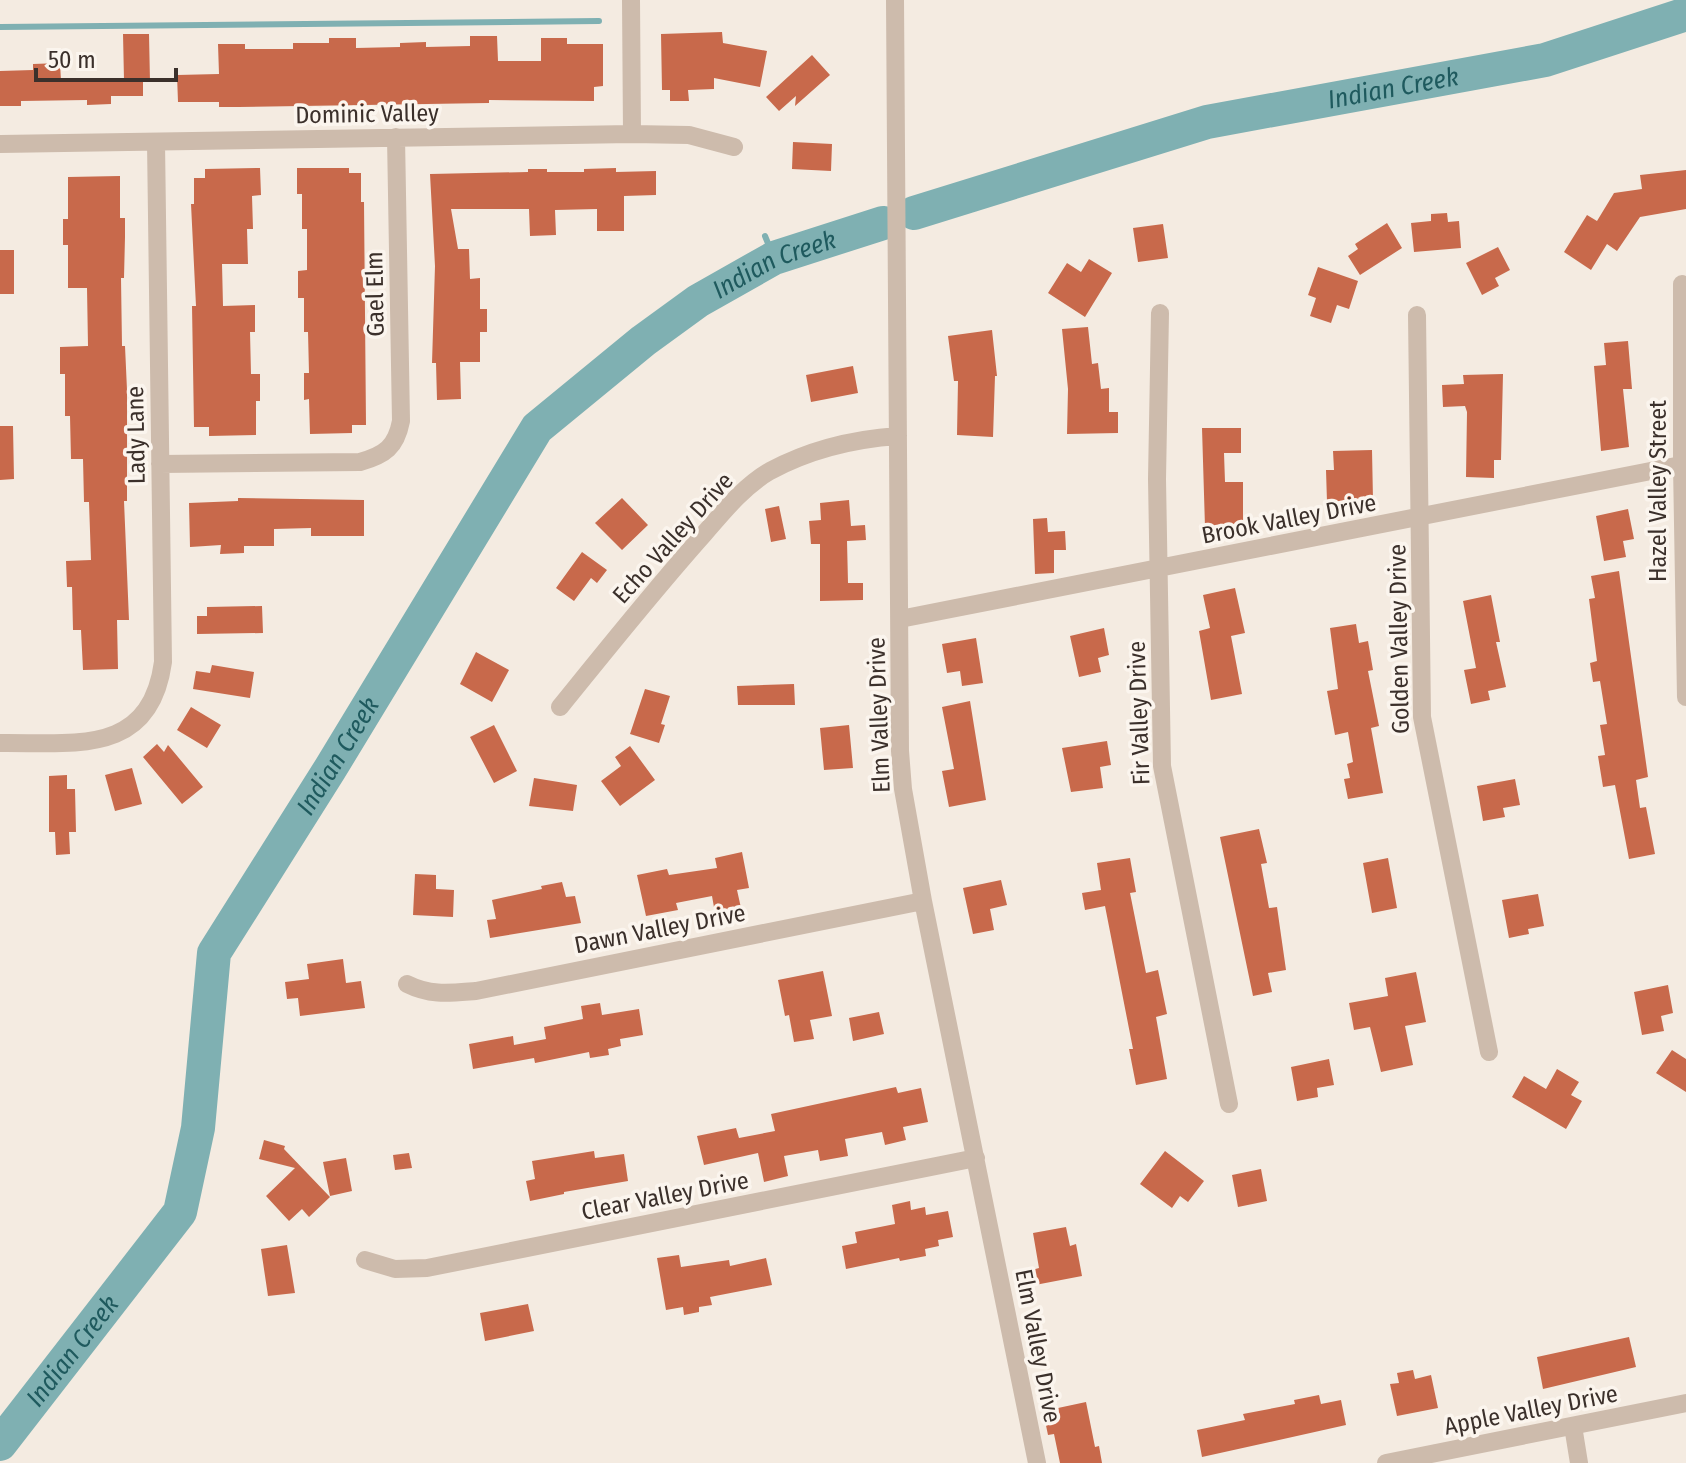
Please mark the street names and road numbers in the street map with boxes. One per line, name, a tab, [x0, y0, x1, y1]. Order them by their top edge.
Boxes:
street label: Dominic Valley	[295, 99, 439, 129]
street label: Gael Elm	[360, 251, 390, 337]
street label: Lady Lane	[121, 386, 151, 484]
street label: Hazel Valley Street	[1644, 400, 1672, 582]
street label: Echo Valley Drive	[607, 467, 739, 609]
street label: Brook Valley Drive	[1199, 488, 1379, 550]
street label: Golden Valley Drive	[1383, 544, 1415, 734]
street label: Elm Valley Drive	[862, 637, 896, 793]
street label: Fir Valley Drive	[1122, 641, 1156, 785]
street label: Dawn Valley Drive	[572, 899, 748, 959]
street label: Clear Valley Drive	[579, 1166, 751, 1226]
street label: Elm Valley Drive	[1009, 1267, 1067, 1425]
street label: Apple Valley Drive	[1442, 1379, 1620, 1441]

